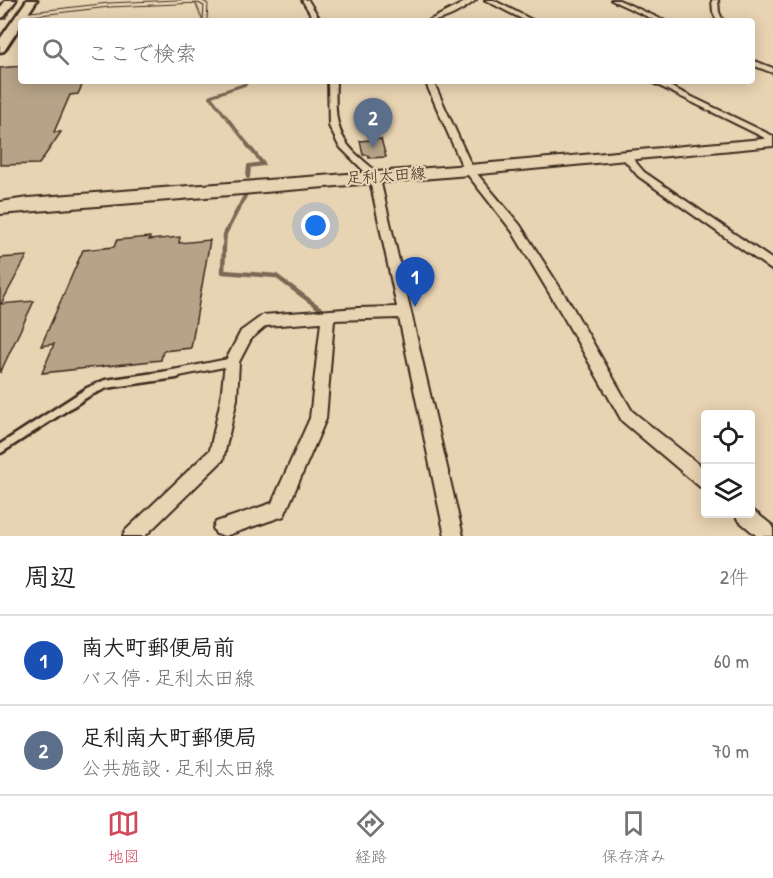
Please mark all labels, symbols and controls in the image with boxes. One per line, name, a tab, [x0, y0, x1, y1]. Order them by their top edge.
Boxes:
search box	[18, 18, 755, 84]
icon: search	[39, 35, 72, 68]
text: ここで検索	[87, 38, 197, 68]
pin: 2	[354, 98, 392, 148]
street label: 足利太田線	[345, 161, 427, 189]
your location	[301, 211, 330, 240]
pin: 1	[396, 258, 434, 307]
map controls	[701, 410, 755, 518]
button: locate	[701, 410, 755, 464]
button: layers	[701, 464, 755, 518]
text: 周辺	[24, 559, 76, 594]
text: 2件	[720, 563, 749, 590]
text: 南大町郵便局前	[81, 632, 235, 662]
text: 1	[40, 647, 47, 674]
text: 60 m	[714, 647, 749, 674]
text: バス停 · 足利太田線	[81, 664, 254, 691]
text: 足利南大町郵便局	[81, 722, 257, 752]
text: 2	[39, 737, 48, 764]
text: 70 m	[712, 737, 749, 764]
text: 公共施設 · 足利太田線	[81, 754, 274, 781]
tab: 地図	[107, 807, 140, 867]
tab: 経路	[354, 807, 387, 867]
tab: 保存済み	[602, 807, 666, 867]

